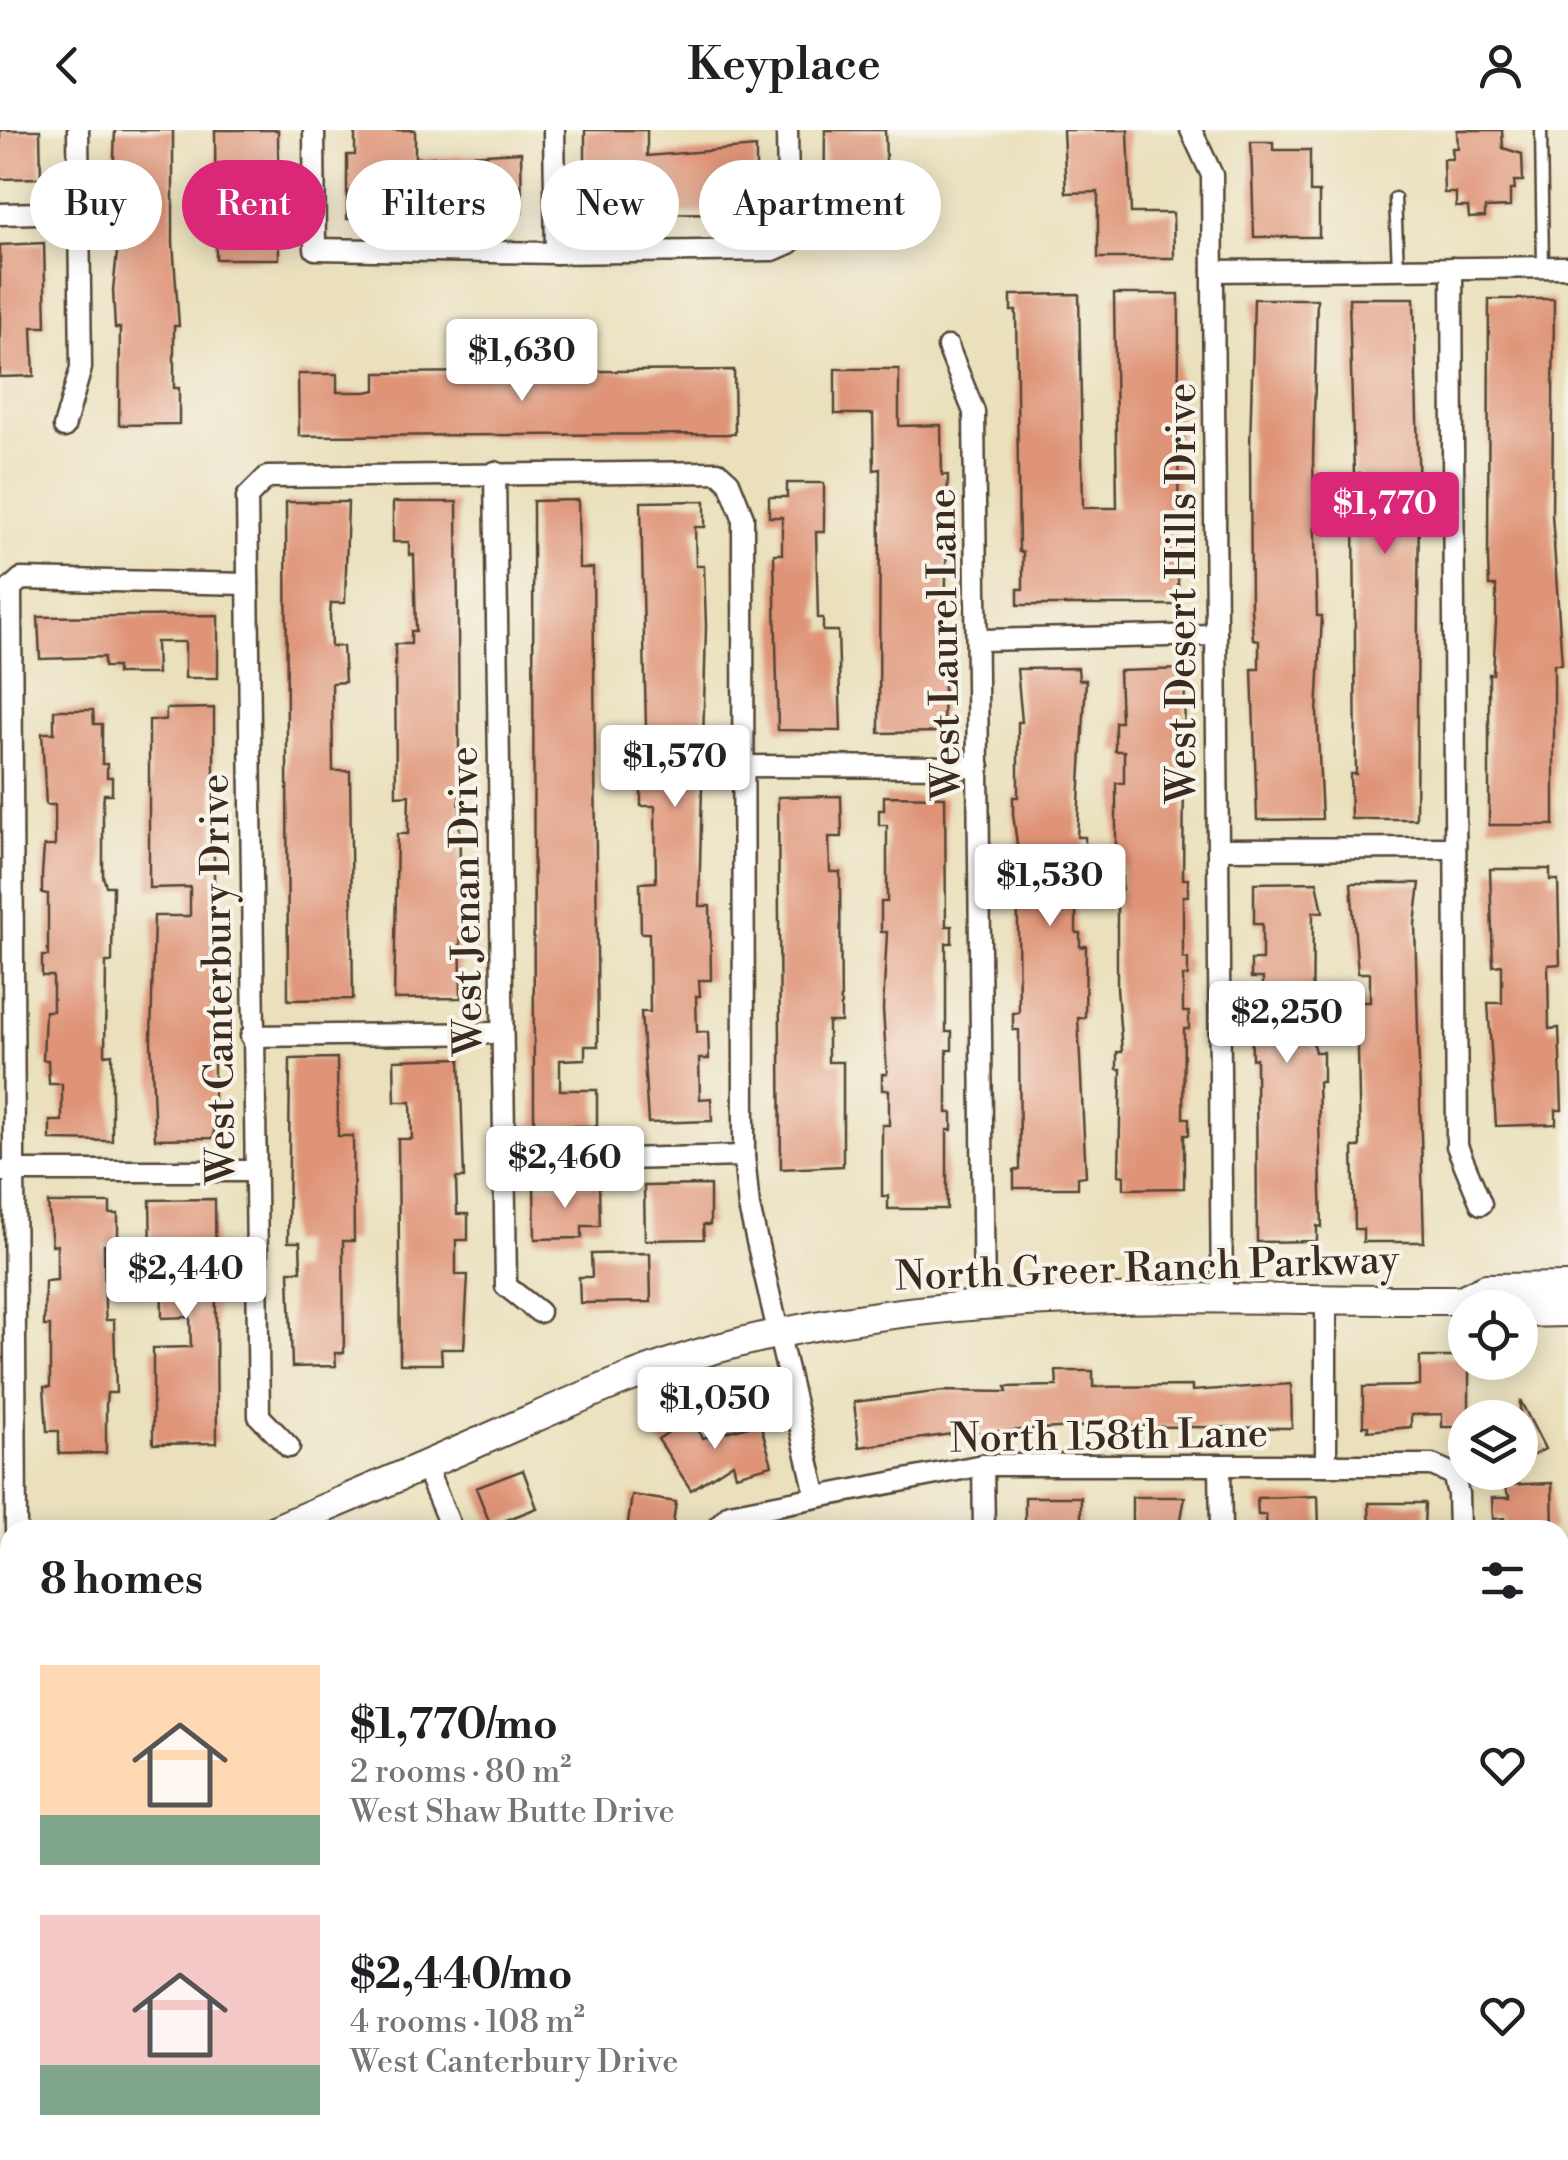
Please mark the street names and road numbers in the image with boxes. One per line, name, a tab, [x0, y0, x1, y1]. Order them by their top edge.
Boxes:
street label: West Desert Hills Drive	[1158, 383, 1208, 805]
street label: West Laurel Lane	[917, 488, 973, 802]
street label: West Jenan Drive	[439, 746, 495, 1058]
street label: West Canterbury Drive	[190, 773, 249, 1187]
street label: North Greer Ranch Parkway	[894, 1235, 1400, 1304]
street label: North 158th Lane	[950, 1409, 1269, 1465]

